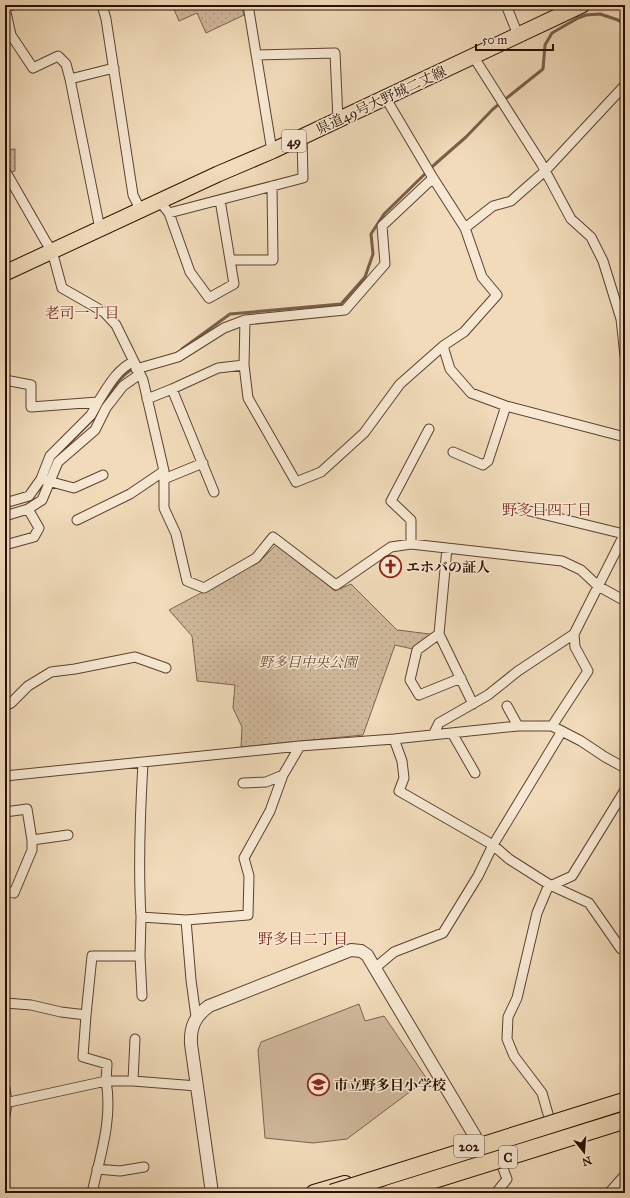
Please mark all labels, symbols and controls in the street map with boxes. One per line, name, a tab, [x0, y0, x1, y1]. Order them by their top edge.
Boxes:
scale bar	[476, 26, 553, 52]
text: 50 m	[482, 33, 507, 47]
street label: 県道49号大野城二丈線	[314, 63, 449, 138]
road number: 49	[282, 130, 306, 152]
district label: 老司一丁目	[44, 304, 120, 322]
district label: 野多目四丁目	[502, 501, 592, 519]
church icon: エホバの証人	[377, 554, 403, 580]
place label: エホバの証人	[406, 559, 490, 576]
park label: 野多目中央公園	[259, 654, 359, 671]
district label: 野多目二丁目	[258, 930, 348, 948]
school or university icon: 市立野多目小学校	[306, 1072, 332, 1098]
place label: 市立野多目小学校	[334, 1077, 446, 1094]
north arrow	[564, 1132, 604, 1172]
road number: 202	[454, 1135, 484, 1157]
road number: C	[499, 1146, 517, 1168]
text: N	[580, 1154, 593, 1169]

